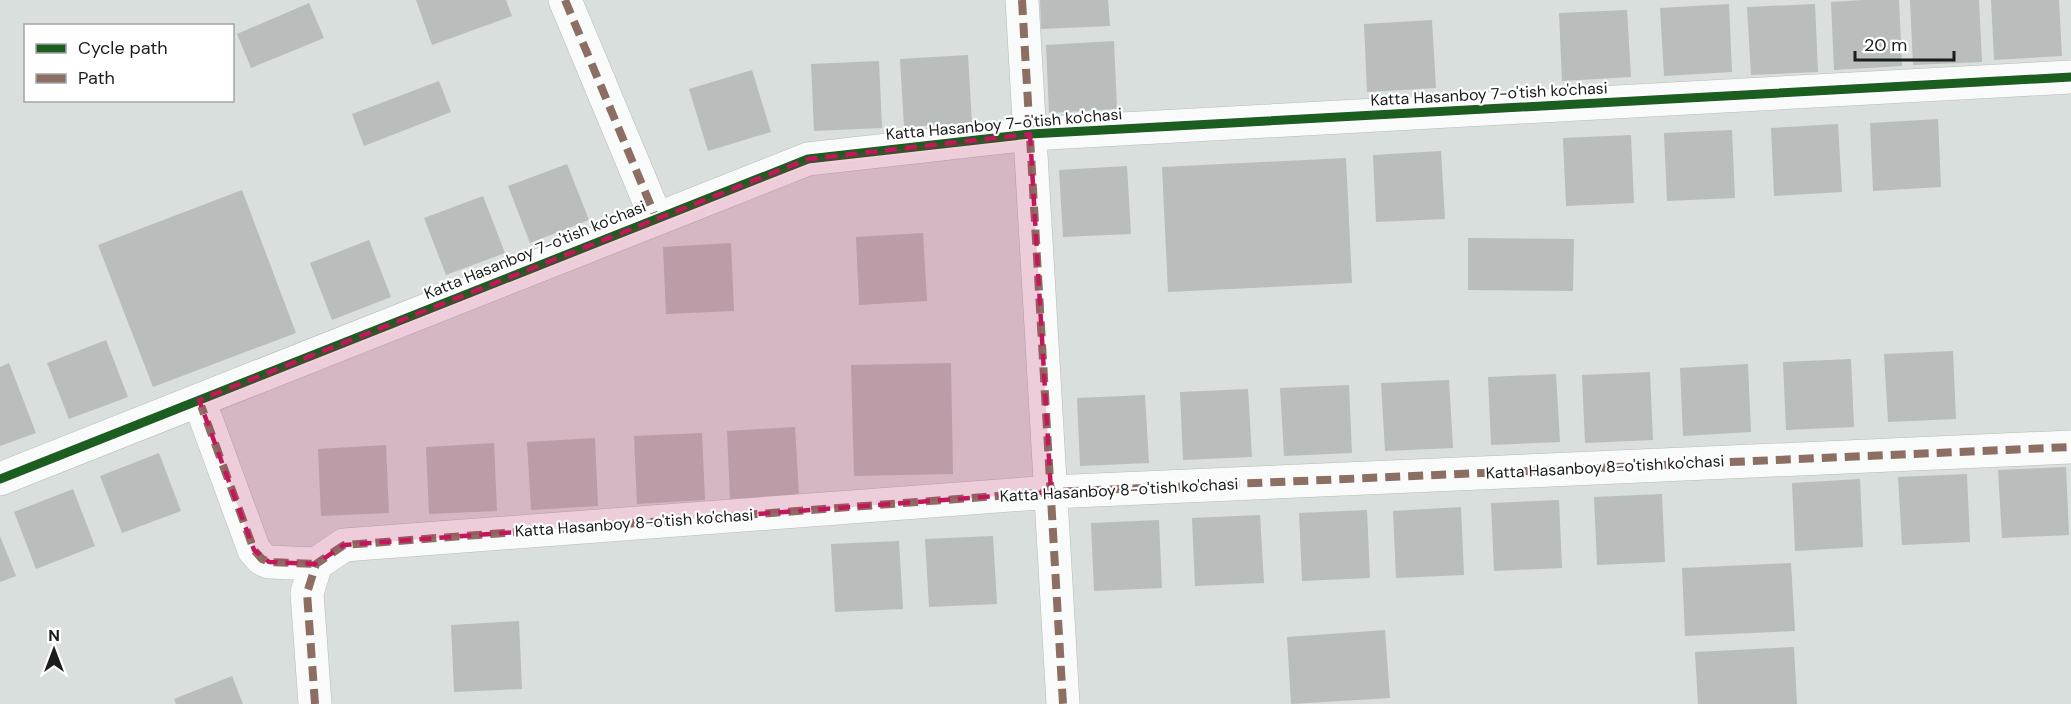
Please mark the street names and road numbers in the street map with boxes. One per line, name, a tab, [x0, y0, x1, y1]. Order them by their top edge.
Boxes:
street label: Katta Hasanboy 7-o'tish ko'chasi	[1370, 77, 1608, 111]
street label: Katta Hasanboy 7-o'tish ko'chasi	[885, 103, 1123, 145]
street label: Katta Hasanboy 7-o'tish ko'chasi	[421, 196, 649, 304]
street label: Katta Hasanboy 8-o'tish ko'chasi	[1485, 450, 1725, 484]
street label: Katta Hasanboy 8-o'tish ko'chasi	[999, 473, 1239, 507]
street label: Katta Hasanboy 8-o'tish ko'chasi	[514, 504, 754, 542]

